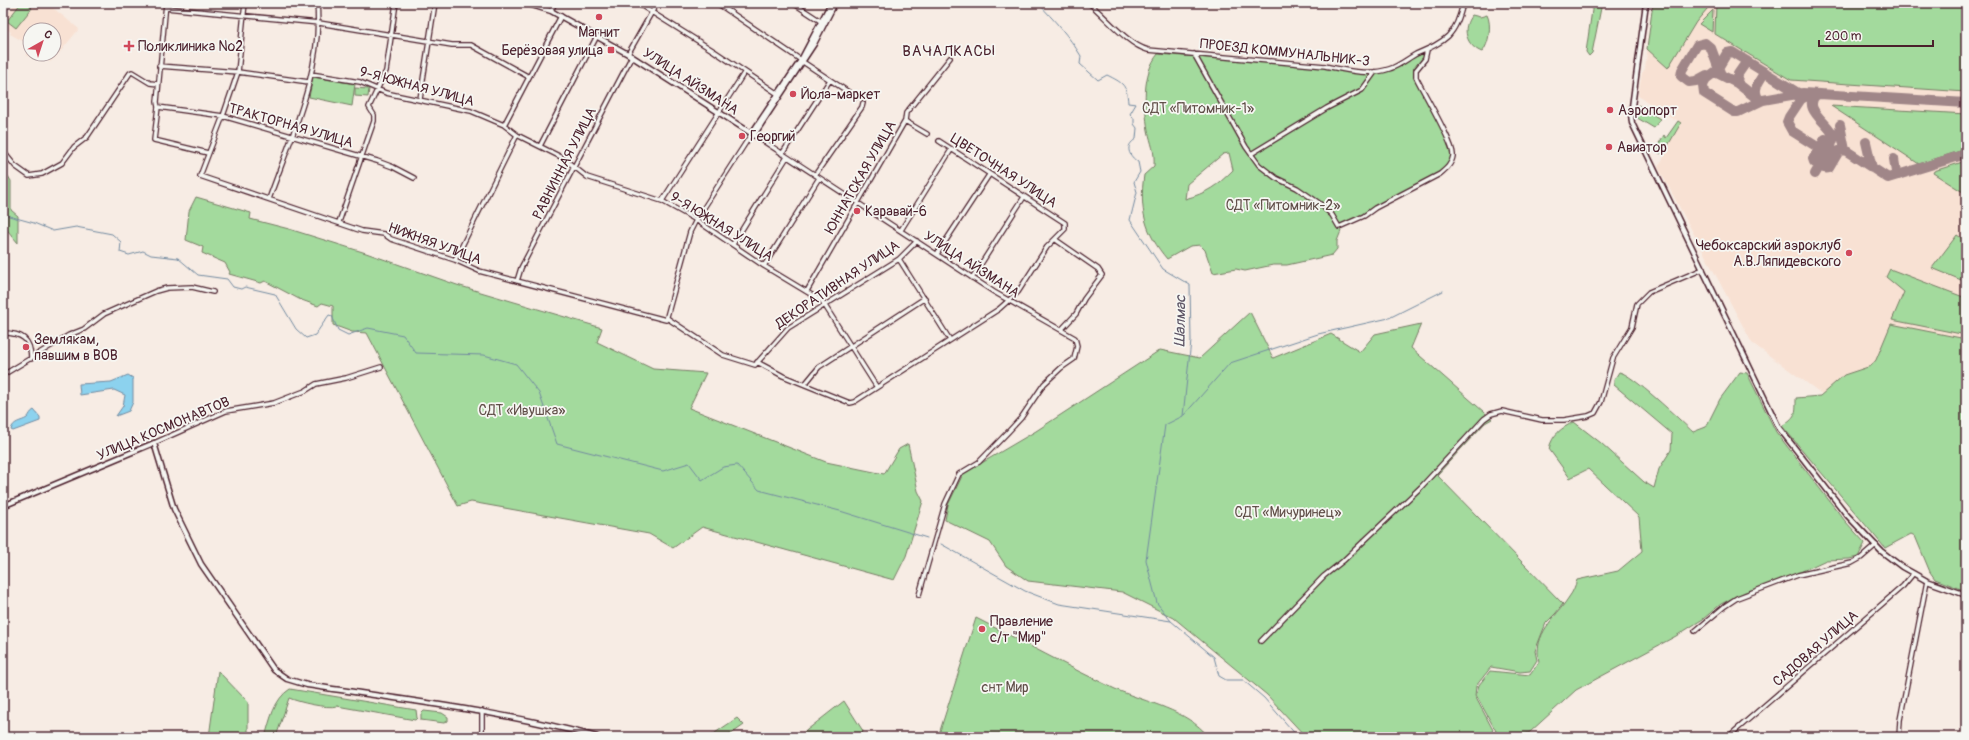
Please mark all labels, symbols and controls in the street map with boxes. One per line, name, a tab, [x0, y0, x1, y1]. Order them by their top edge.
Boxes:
marker: Магнит	[594, 12, 604, 22]
north arrow	[22, 22, 62, 62]
scale bar	[1819, 22, 1933, 48]
place label: Магнит	[578, 24, 620, 41]
text: С	[41, 27, 55, 42]
text: 200 m	[1825, 29, 1862, 44]
street label: ПРОЕЗД КОММУНАЛЬНИК-3	[1199, 35, 1371, 70]
place label: Поликлиника №2	[138, 38, 243, 55]
marker: Поликлиника №2	[123, 40, 135, 52]
place label: Берёзовая улица	[501, 42, 603, 59]
district label: ВАЧАЛКАСЫ	[902, 42, 996, 61]
street label: УЛИЦА АЙЗМАНА	[640, 44, 742, 119]
marker: Берёзовая улица	[606, 45, 616, 55]
street label: 9-Я ЮЖНАЯ УЛИЦА	[358, 63, 476, 110]
place label: Йола-маркет	[801, 86, 880, 103]
marker: Йола-маркет	[788, 89, 798, 99]
street label: ТРАКТОРНАЯ УЛИЦА	[227, 100, 355, 151]
park label: СДТ «Питомник-1»	[1142, 100, 1254, 117]
place label: Аэропорт	[1618, 102, 1677, 119]
street label: РАВНИННАЯ УЛИЦА	[529, 104, 600, 222]
marker: Аэропорт	[1605, 105, 1615, 115]
street label: ЮННАТСКАЯ УЛИЦА	[821, 118, 900, 237]
place label: Георгий	[750, 128, 795, 145]
street label: ЦВЕТОЧНАЯ УЛИЦА	[947, 130, 1060, 211]
marker: Георгий	[737, 131, 747, 141]
place label: Авиатор	[1617, 139, 1667, 156]
marker: Авиатор	[1604, 142, 1614, 152]
street label: 9-Я ЮЖНАЯ УЛИЦА	[667, 188, 776, 265]
park label: СДТ «Питомник-2»	[1226, 197, 1340, 214]
place label: Каравай-6	[865, 203, 927, 220]
marker: Каравай-6	[852, 206, 862, 216]
street label: НИЖНЯЯ УЛИЦА	[386, 219, 484, 268]
street label: УЛИЦА АЙЗМАНА	[921, 227, 1023, 302]
street label: ДЕКОРАТИВНАЯ УЛИЦА	[771, 237, 903, 333]
place label: Чебоксарский аэроклуб А.В.Ляпидевского	[1696, 237, 1841, 270]
marker: Чебоксарский аэроклуб А.В.Ляпидевского	[1844, 248, 1854, 258]
water label: Шалмас	[1171, 294, 1190, 347]
place label: Землякам, павшим в ВОВ	[34, 331, 118, 364]
marker: Землякам, павшим в ВОВ	[21, 342, 31, 352]
street label: УЛИЦА КОСМОНАВТОВ	[94, 393, 232, 464]
park label: СДТ «Ивушка»	[479, 402, 565, 419]
park label: СДТ «Мичуринец»	[1235, 504, 1341, 521]
street label: САДОВАЯ УЛИЦА	[1769, 607, 1861, 690]
place label: Правление с/т "Мир"	[990, 613, 1053, 646]
marker: Правление с/т "Мир"	[977, 624, 987, 634]
park label: снт Мир	[981, 679, 1029, 696]

